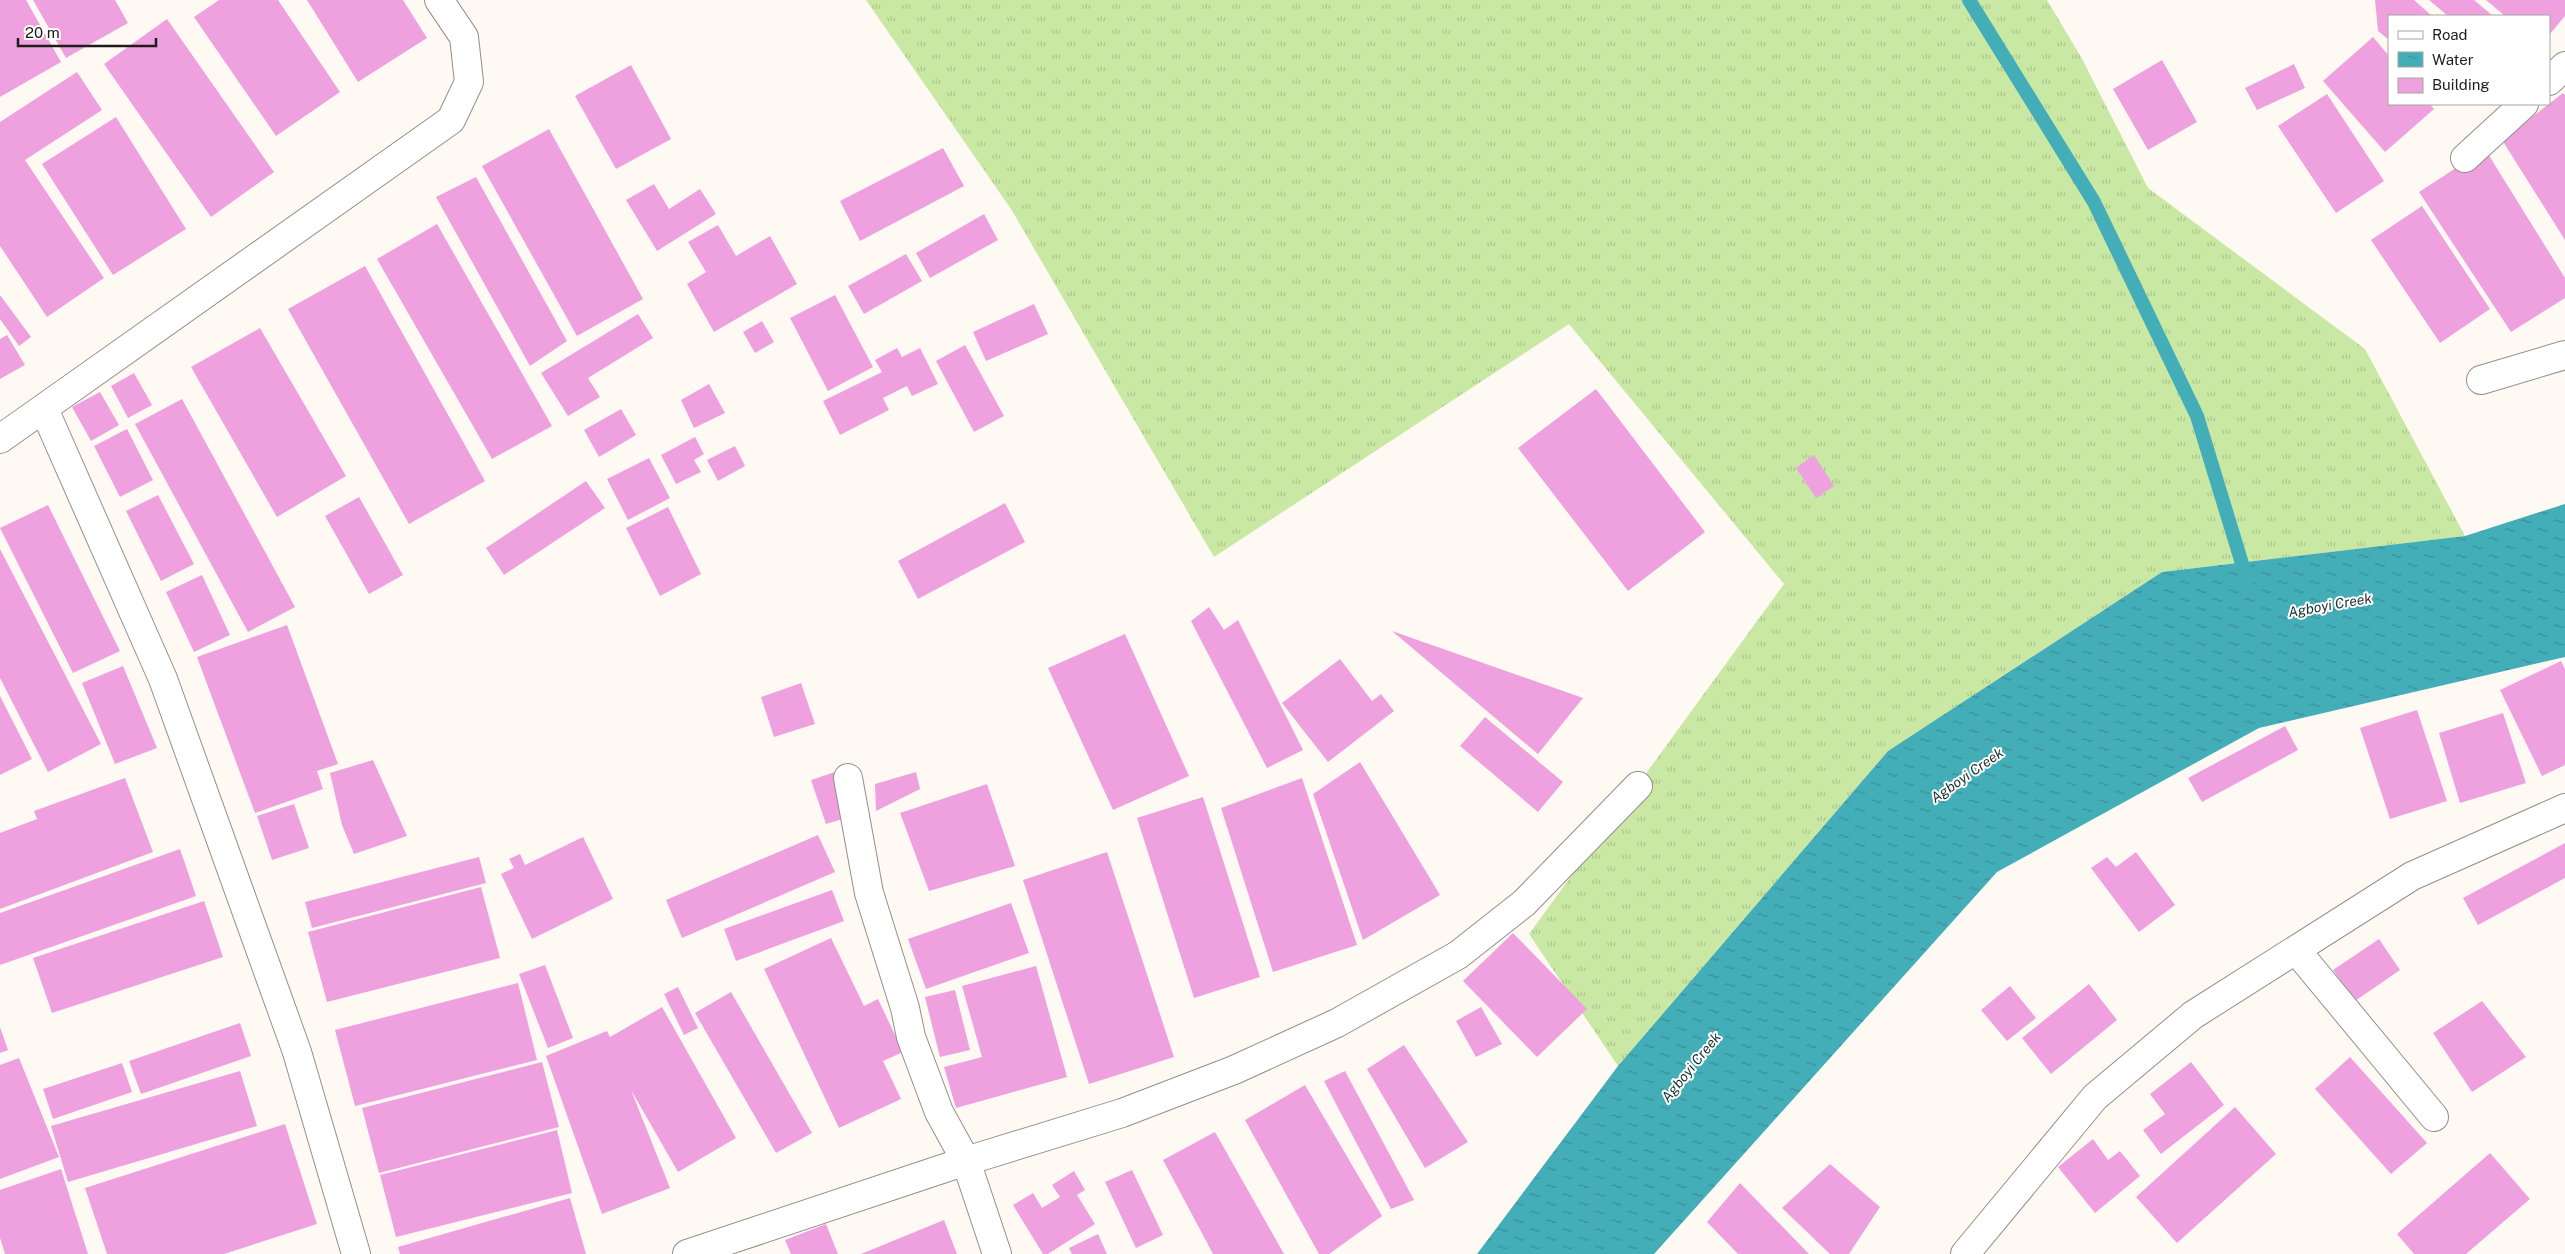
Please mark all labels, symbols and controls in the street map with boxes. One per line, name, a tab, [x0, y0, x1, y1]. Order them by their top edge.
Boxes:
scale bar	[18, 15, 155, 47]
legend	[2388, 15, 2550, 105]
text: 20 m	[25, 24, 60, 41]
text: Road	[2432, 26, 2468, 43]
text: Water	[2432, 51, 2474, 68]
text: Building	[2432, 76, 2490, 93]
water label: Agboyi Creek	[2287, 590, 2373, 620]
water label: Agboyi Creek	[1928, 744, 2007, 806]
water label: Agboyi Creek	[1658, 1029, 1724, 1105]

